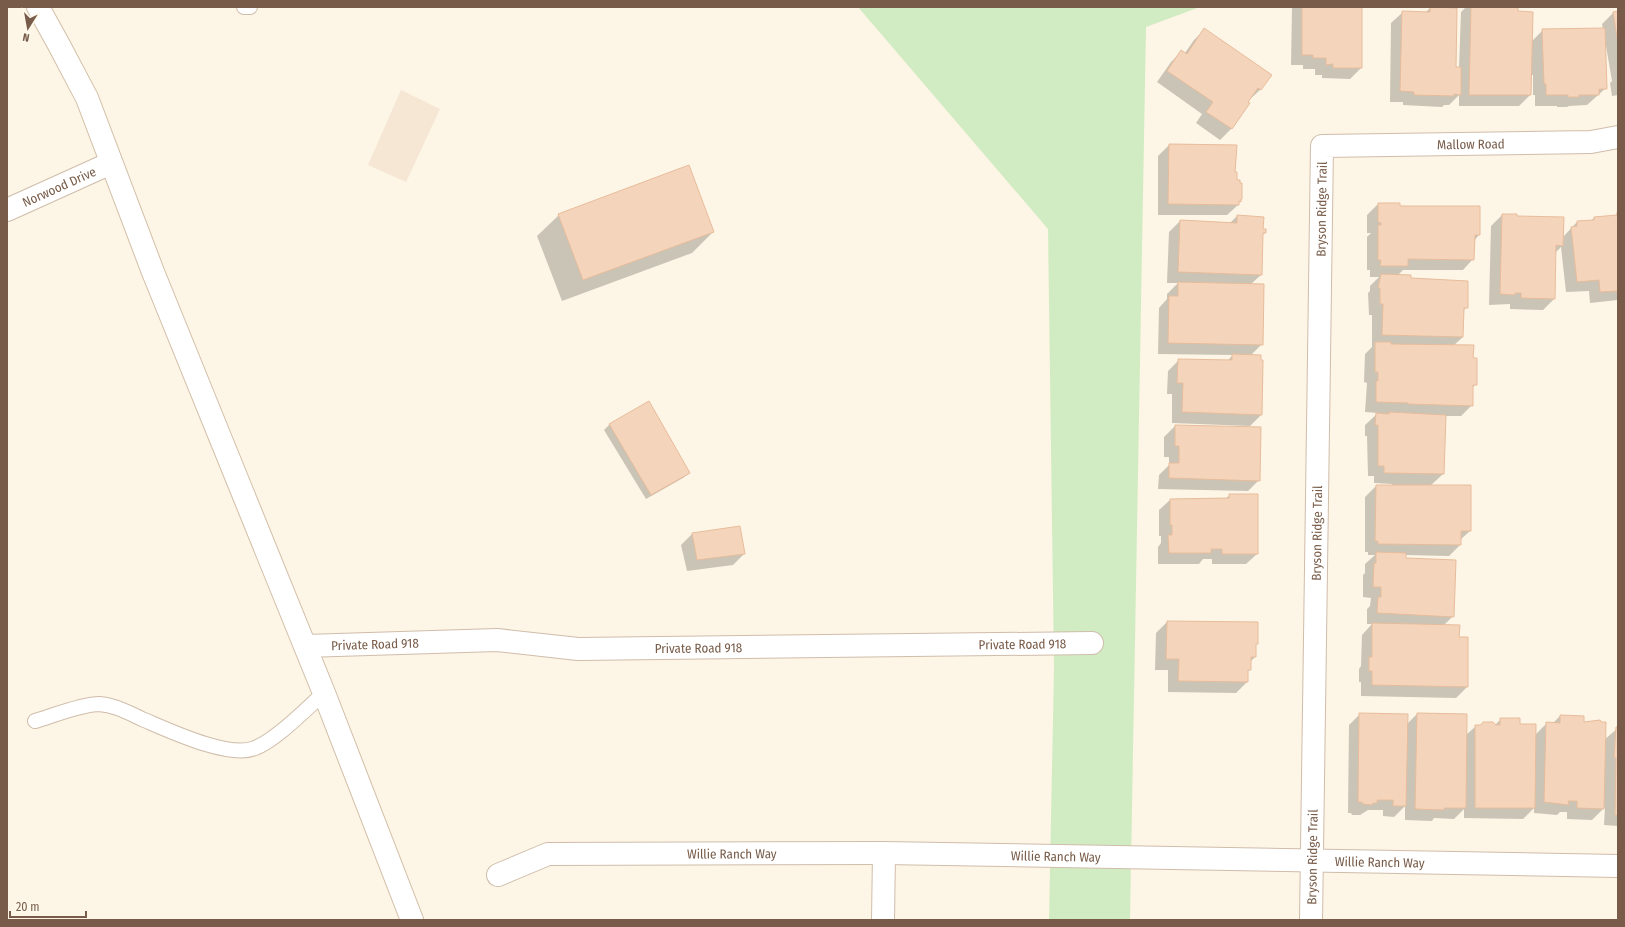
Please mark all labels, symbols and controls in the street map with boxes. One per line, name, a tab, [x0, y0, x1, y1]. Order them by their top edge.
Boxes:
north arrow	[8, 8, 48, 48]
text: N	[22, 30, 31, 44]
street label: Mallow Road	[1437, 136, 1505, 152]
street label: Bryson Ridge Trail	[1313, 161, 1329, 257]
street label: Norwood Drive	[20, 163, 98, 210]
street label: Bryson Ridge Trail	[1308, 485, 1325, 581]
street label: Private Road 918	[331, 635, 419, 653]
street label: Private Road 918	[978, 636, 1066, 652]
street label: Private Road 918	[654, 640, 742, 656]
street label: Bryson Ridge Trail	[1304, 809, 1320, 905]
street label: Willie Ranch Way	[687, 846, 777, 861]
street label: Willie Ranch Way	[1011, 848, 1101, 864]
street label: Willie Ranch Way	[1335, 853, 1425, 870]
scale bar	[10, 893, 86, 919]
text: 20 m	[16, 900, 40, 914]

